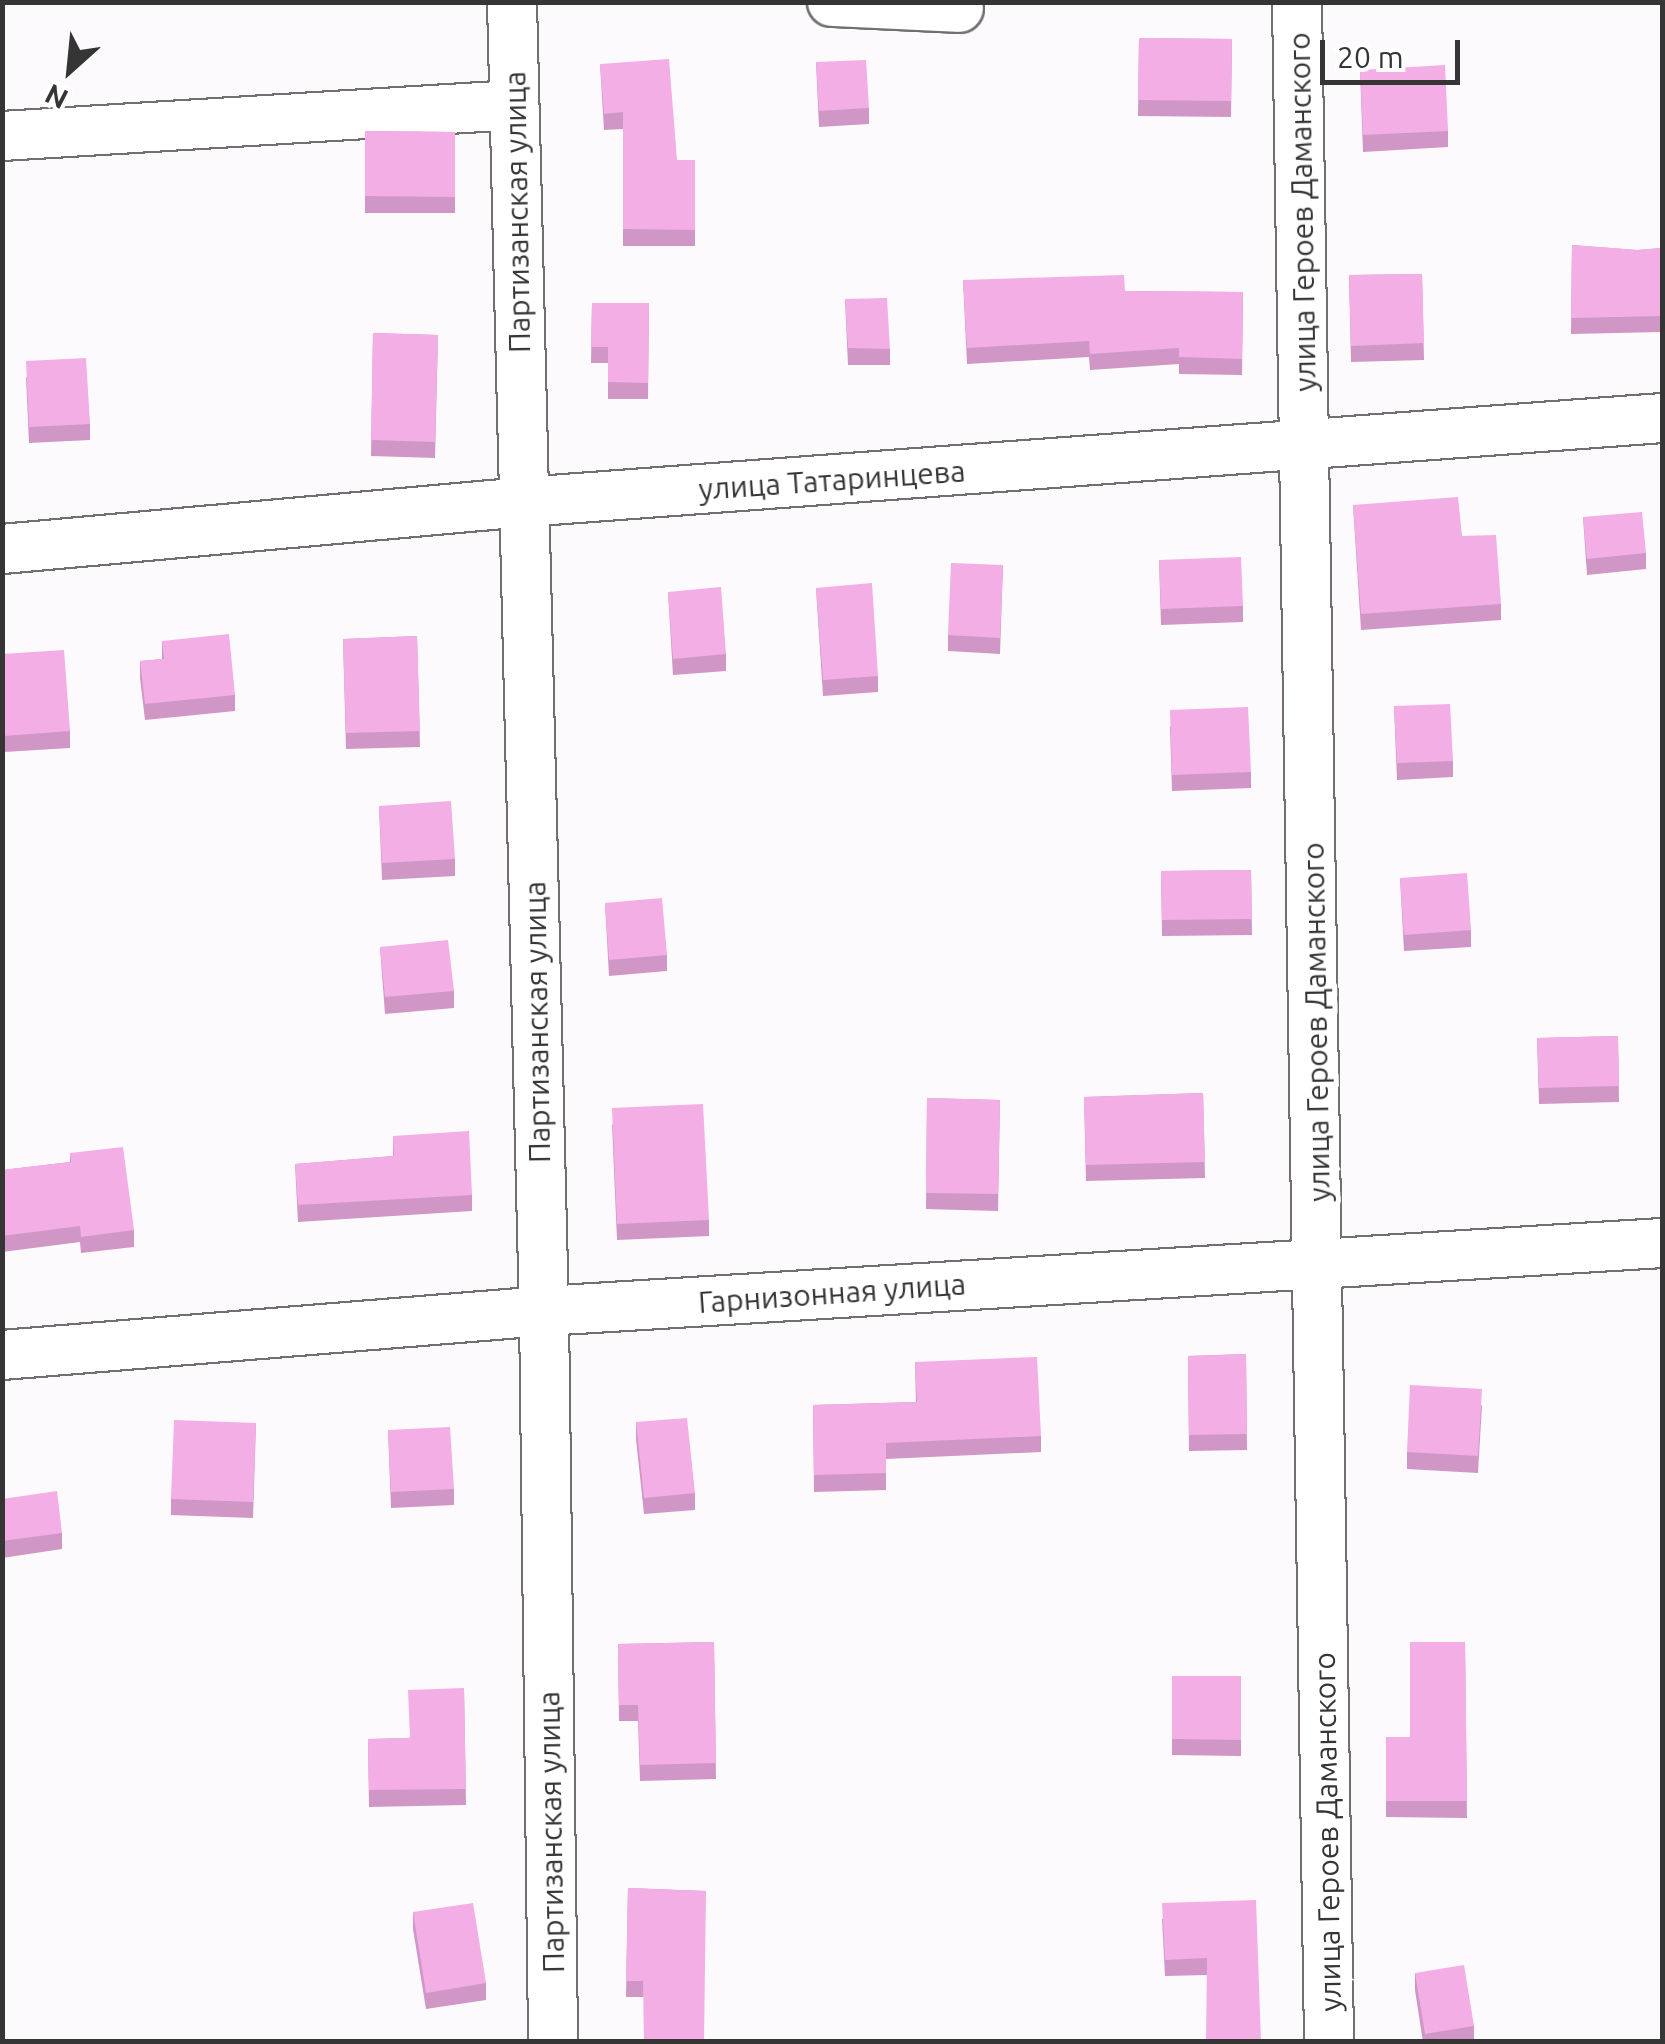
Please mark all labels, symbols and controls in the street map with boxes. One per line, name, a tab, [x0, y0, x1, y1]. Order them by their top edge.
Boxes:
north arrow	[20, 20, 120, 120]
scale bar	[1325, 20, 1465, 82]
street label: улица Героев Даманского	[1281, 32, 1323, 392]
text: 20 m	[1337, 40, 1404, 74]
street label: Партизанская улица	[497, 71, 537, 353]
text: N	[40, 79, 73, 116]
street label: улица Татаринцева	[697, 453, 967, 507]
street label: улица Героев Даманского	[1295, 842, 1337, 1202]
street label: Партизанская улица	[517, 881, 557, 1163]
street label: Гарнизонная улица	[697, 1266, 967, 1320]
street label: улица Героев Даманского	[1306, 1652, 1348, 2012]
street label: Партизанская улица	[531, 1691, 571, 1973]

